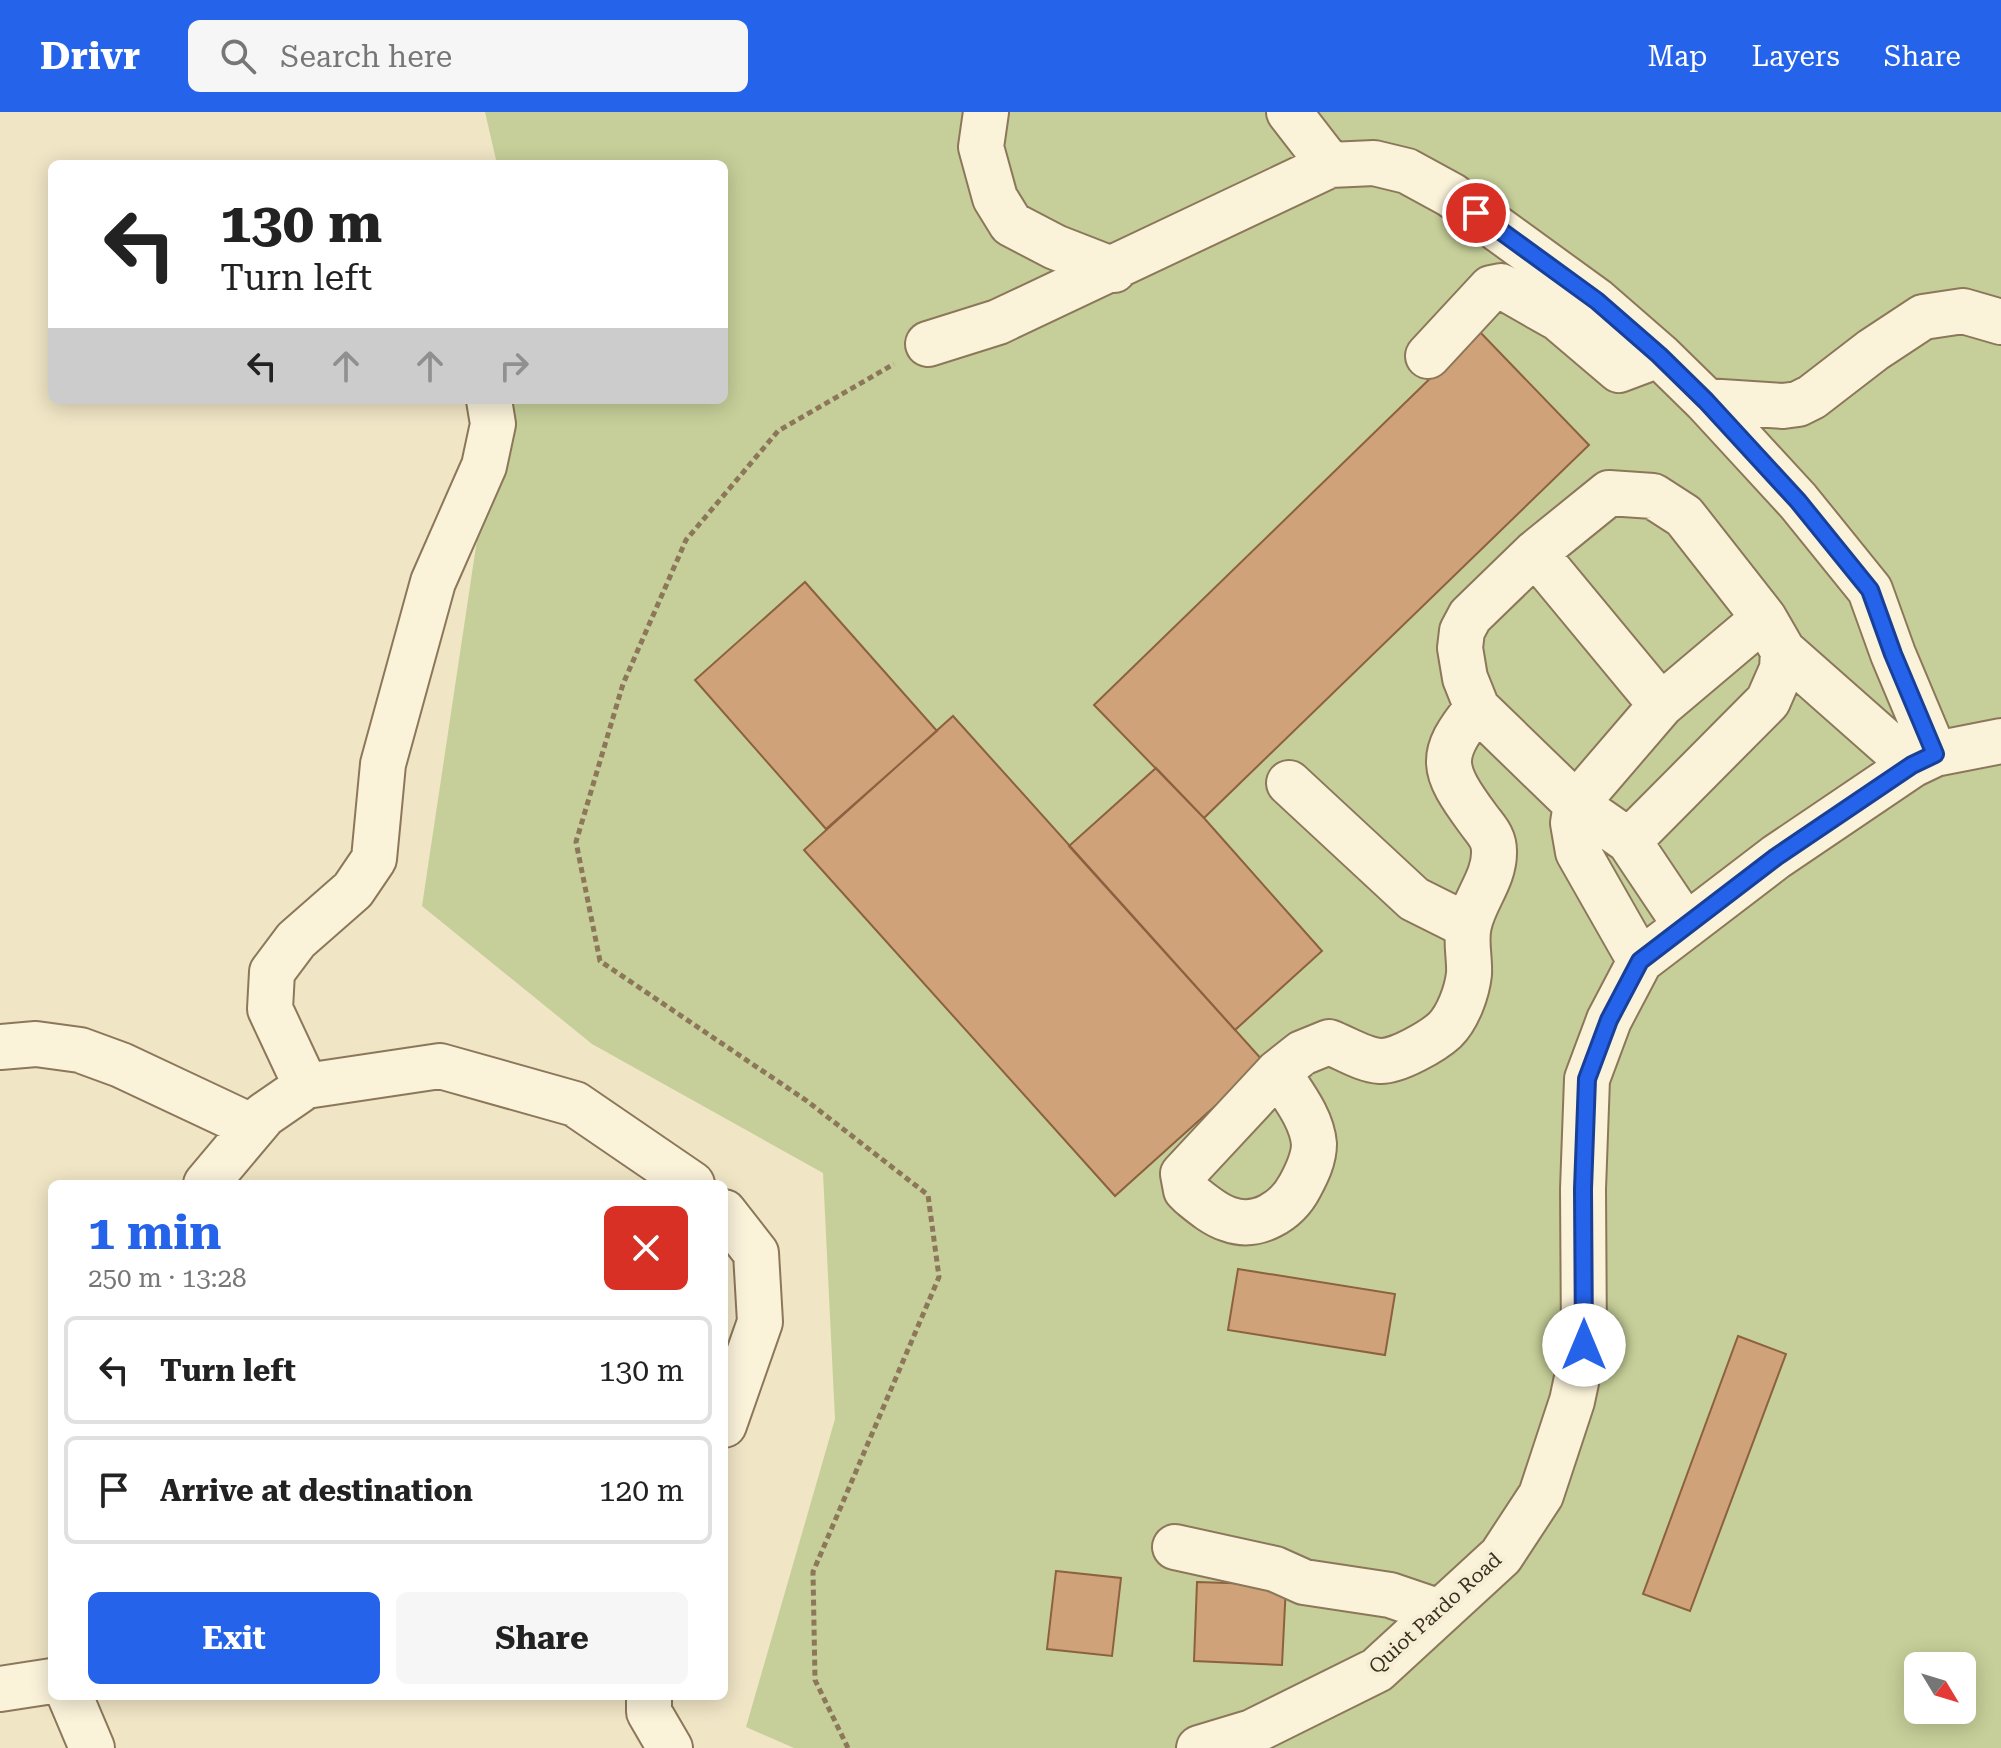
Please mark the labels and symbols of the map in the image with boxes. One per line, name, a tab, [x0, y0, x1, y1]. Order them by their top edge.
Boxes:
pin	[1442, 179, 1510, 247]
position arrow	[1542, 1303, 1626, 1387]
street label: Quiot Pardo Road	[1364, 1547, 1506, 1679]
north arrow	[1904, 1652, 1976, 1724]

